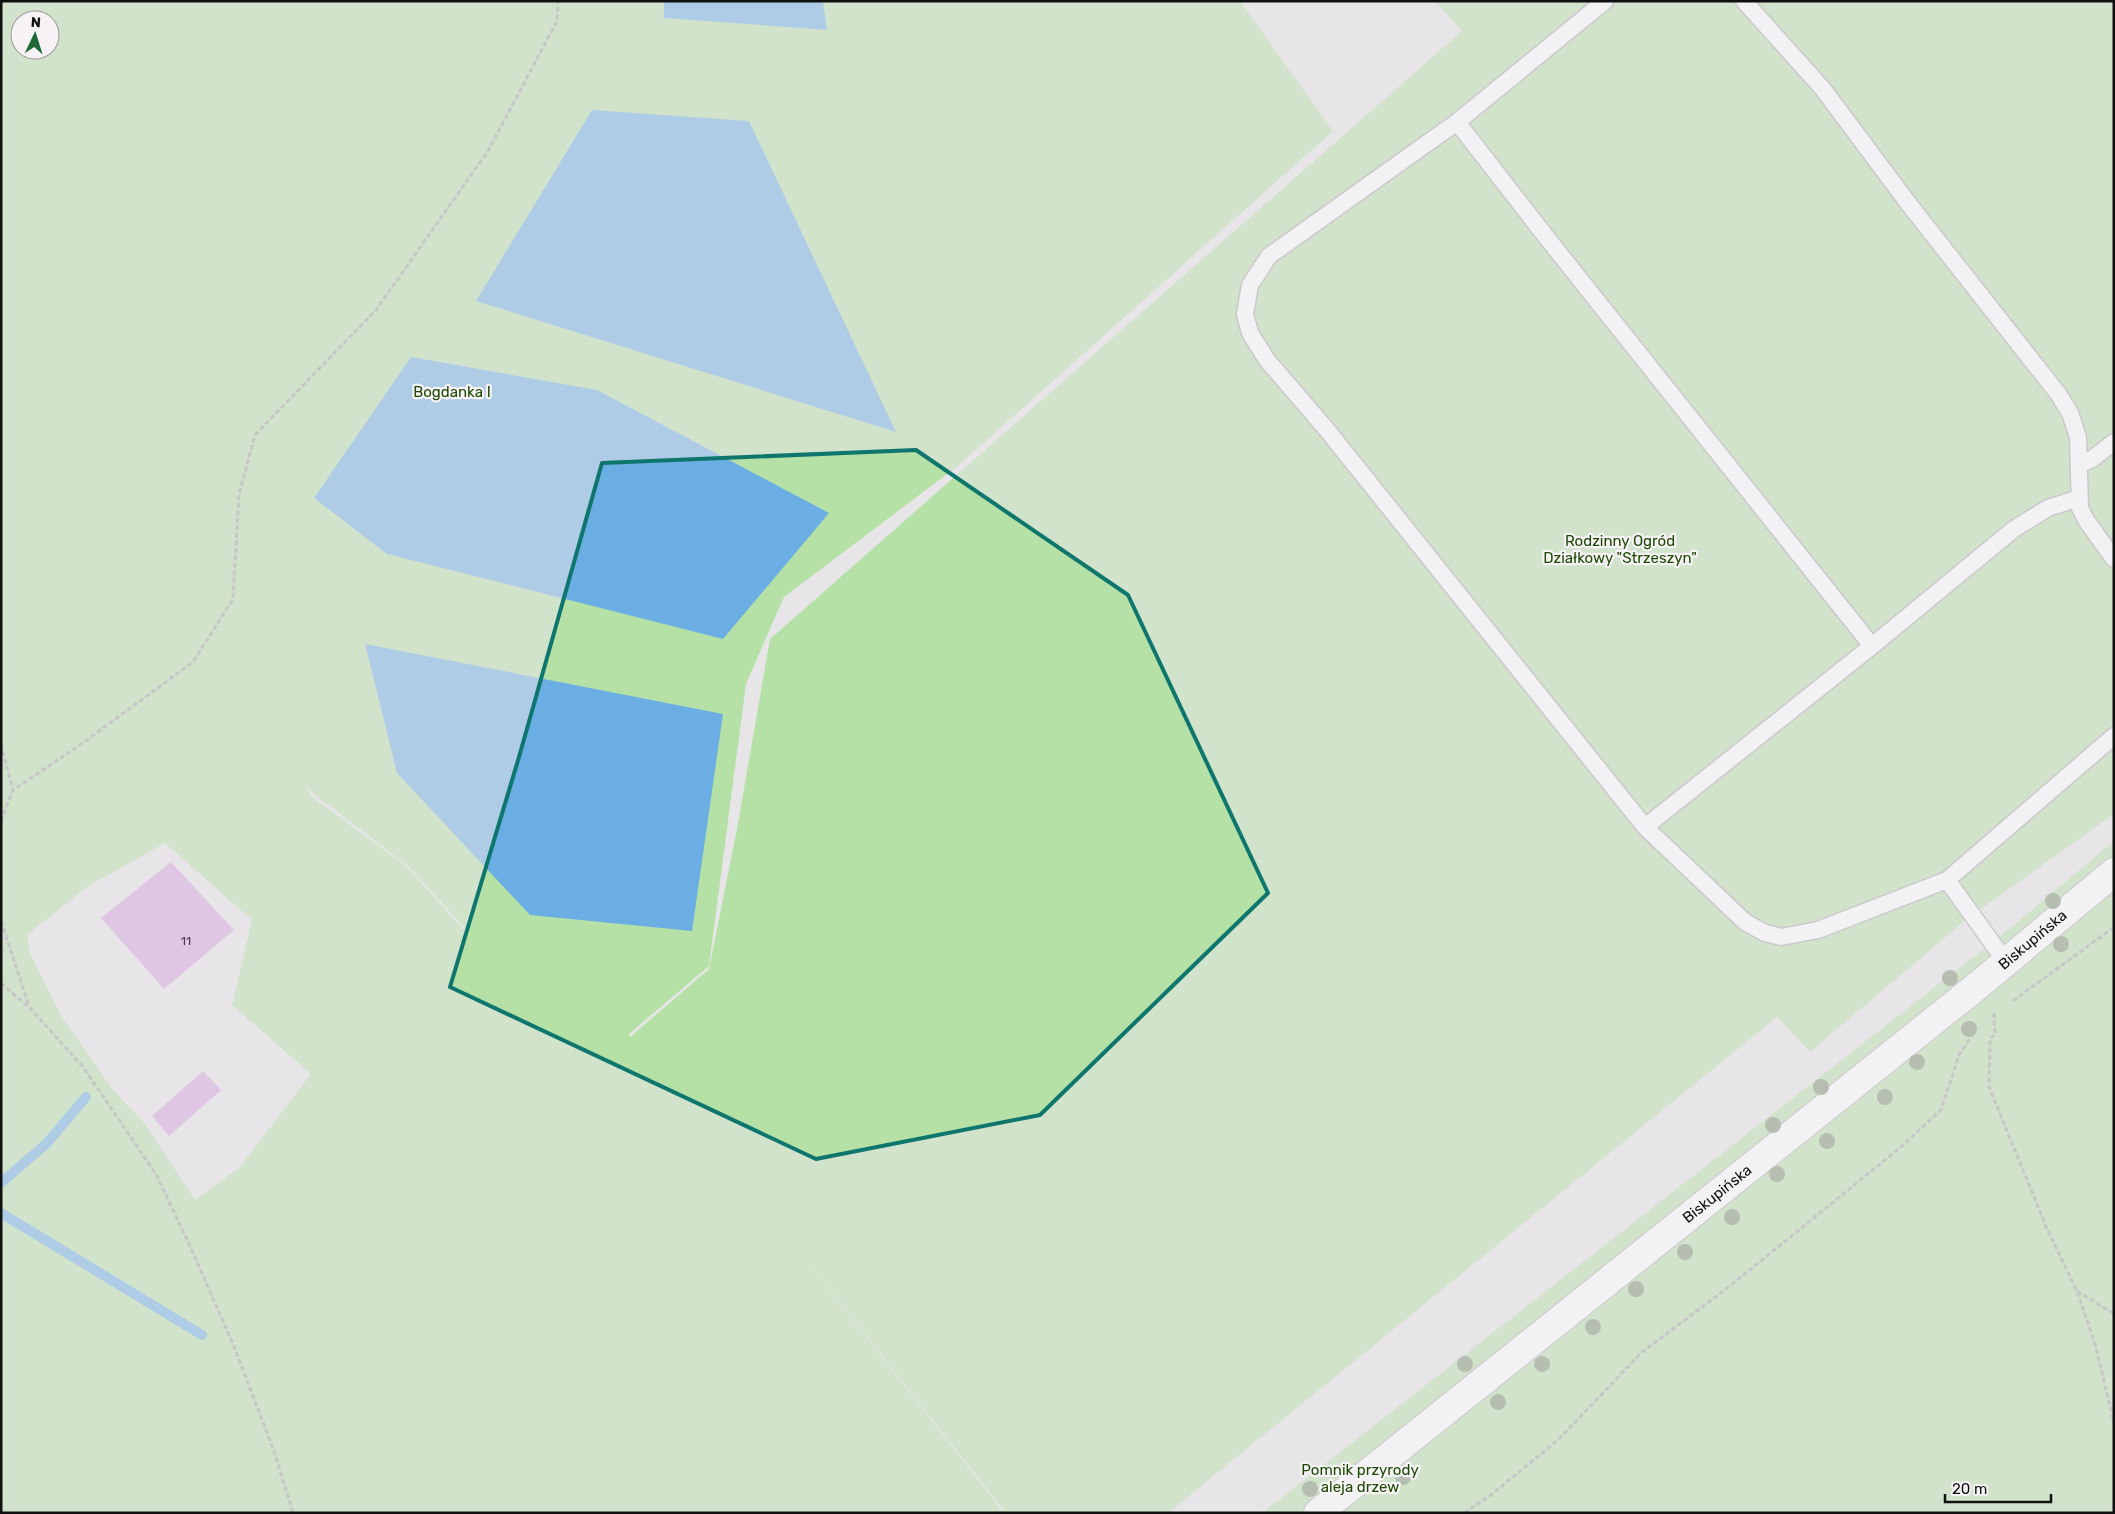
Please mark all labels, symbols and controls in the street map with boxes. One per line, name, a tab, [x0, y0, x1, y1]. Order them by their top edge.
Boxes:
north arrow	[10, 10, 60, 60]
text: N	[30, 14, 41, 31]
park label: Bogdanka I	[413, 383, 491, 401]
park label: Rodzinny Ogród Działkowy "Strzeszyn"	[1543, 532, 1697, 567]
street label: Biskupińska	[1995, 906, 2070, 973]
house number: 11	[181, 934, 191, 948]
street label: Biskupińska	[1679, 1161, 1755, 1227]
park label: Pomnik przyrody aleja drzew	[1301, 1461, 1419, 1496]
scale bar	[1945, 1472, 2051, 1504]
text: 20 m	[1952, 1480, 1987, 1498]

